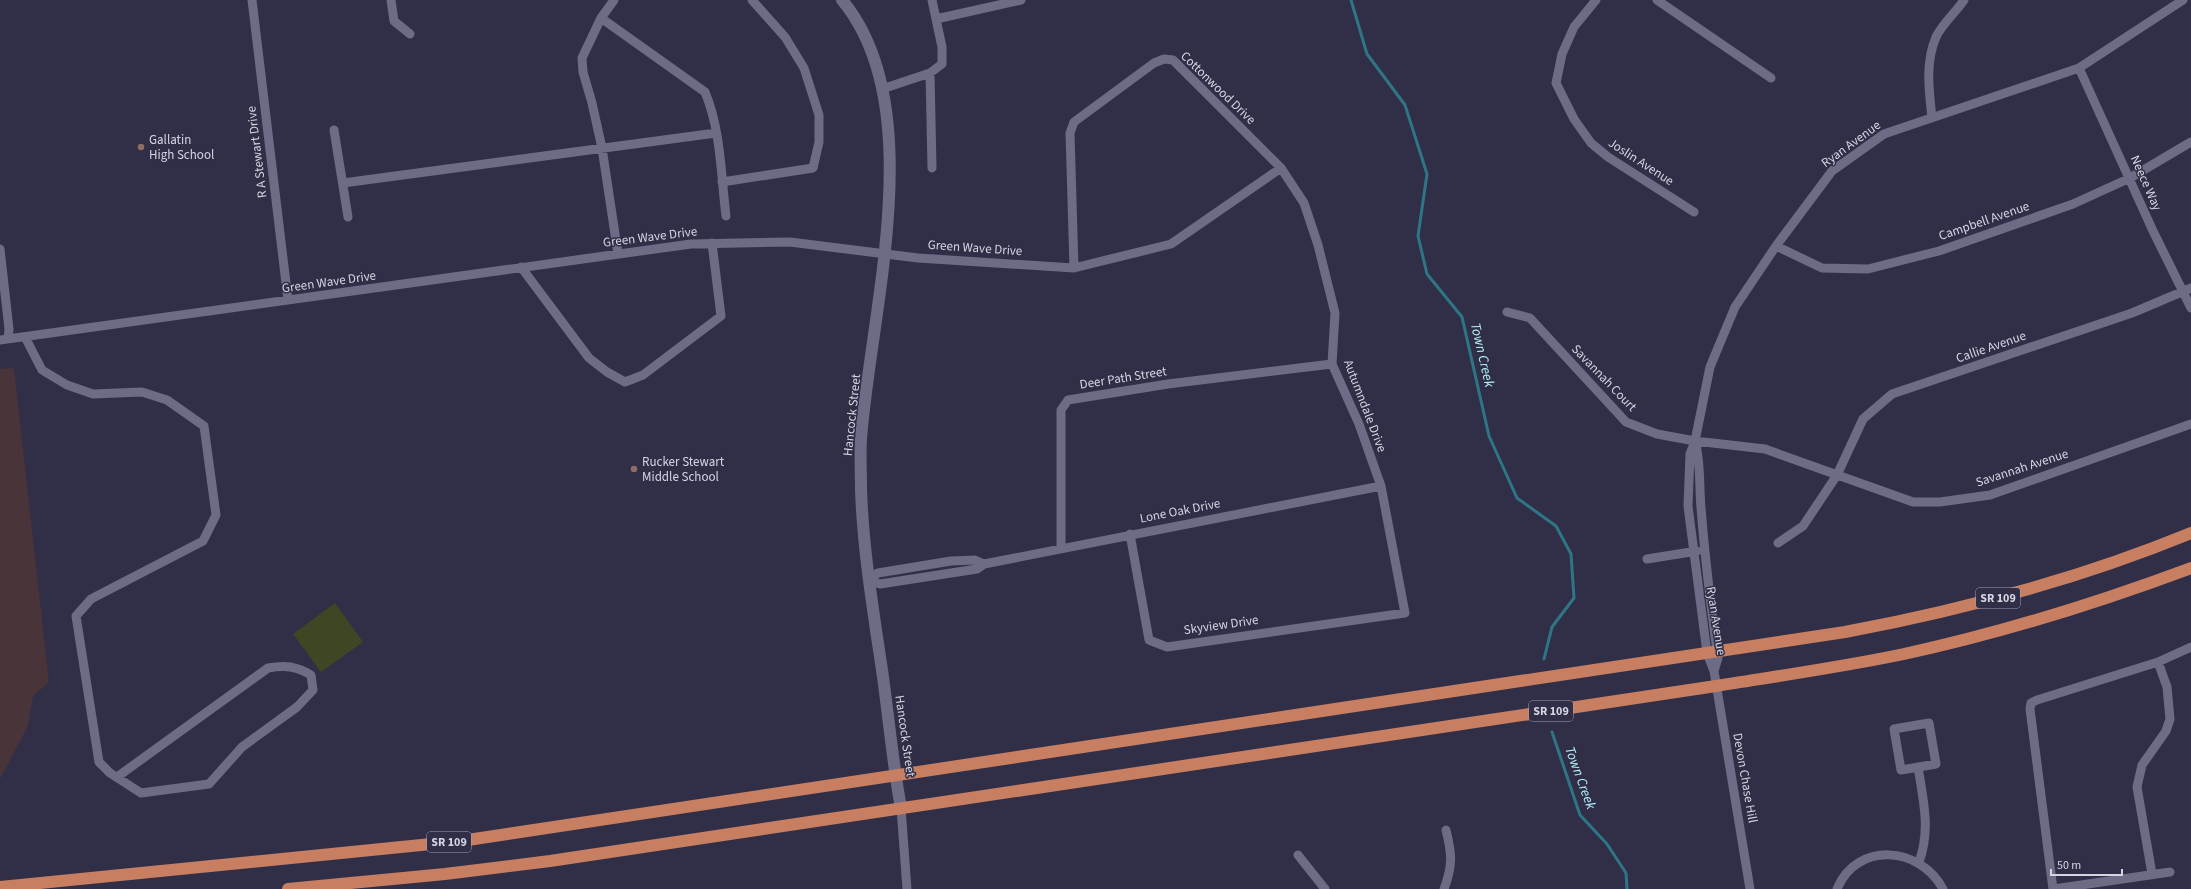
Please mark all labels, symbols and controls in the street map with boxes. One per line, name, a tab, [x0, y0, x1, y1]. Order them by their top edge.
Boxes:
street label: Cottonwood Drive	[1176, 47, 1260, 129]
street label: R A Stewart Drive	[242, 105, 272, 199]
street label: Ryan Avenue	[1818, 116, 1884, 172]
place label: Gallatin High School	[149, 131, 214, 164]
street label: Joslin Avenue	[1605, 134, 1677, 190]
marker: Gallatin High School	[136, 142, 146, 152]
street label: Neece Way	[2126, 153, 2166, 213]
street label: Campbell Avenue	[1936, 197, 2032, 245]
street label: Green Wave Drive	[602, 222, 698, 252]
street label: Green Wave Drive	[927, 236, 1023, 260]
street label: Green Wave Drive	[281, 266, 377, 298]
water label: Town Creek	[1465, 321, 1499, 390]
street label: Callie Avenue	[1954, 327, 2028, 367]
street label: Savannah Court	[1567, 341, 1641, 416]
street label: Autumndale Drive	[1339, 357, 1391, 455]
street label: Deer Path Street	[1078, 362, 1168, 394]
street label: Hancock Street	[839, 372, 865, 457]
street label: Savannah Avenue	[1973, 445, 2071, 491]
place label: Rucker Stewart Middle School	[642, 453, 725, 486]
marker: Rucker Stewart Middle School	[629, 464, 639, 474]
street label: Lone Oak Drive	[1138, 494, 1222, 528]
street label: Ryan Avenue	[1702, 585, 1730, 657]
road number: SR 109	[1976, 588, 2020, 608]
street label: Skyview Drive	[1182, 611, 1260, 639]
street label: Hancock Street	[890, 694, 920, 779]
road number: SR 109	[1529, 701, 1573, 721]
street label: Devon Chase Hill	[1728, 732, 1762, 824]
water label: Town Creek	[1559, 744, 1601, 813]
road number: SR 109	[427, 832, 471, 852]
scale bar	[2051, 851, 2122, 877]
text: 50 m	[2057, 857, 2081, 874]

